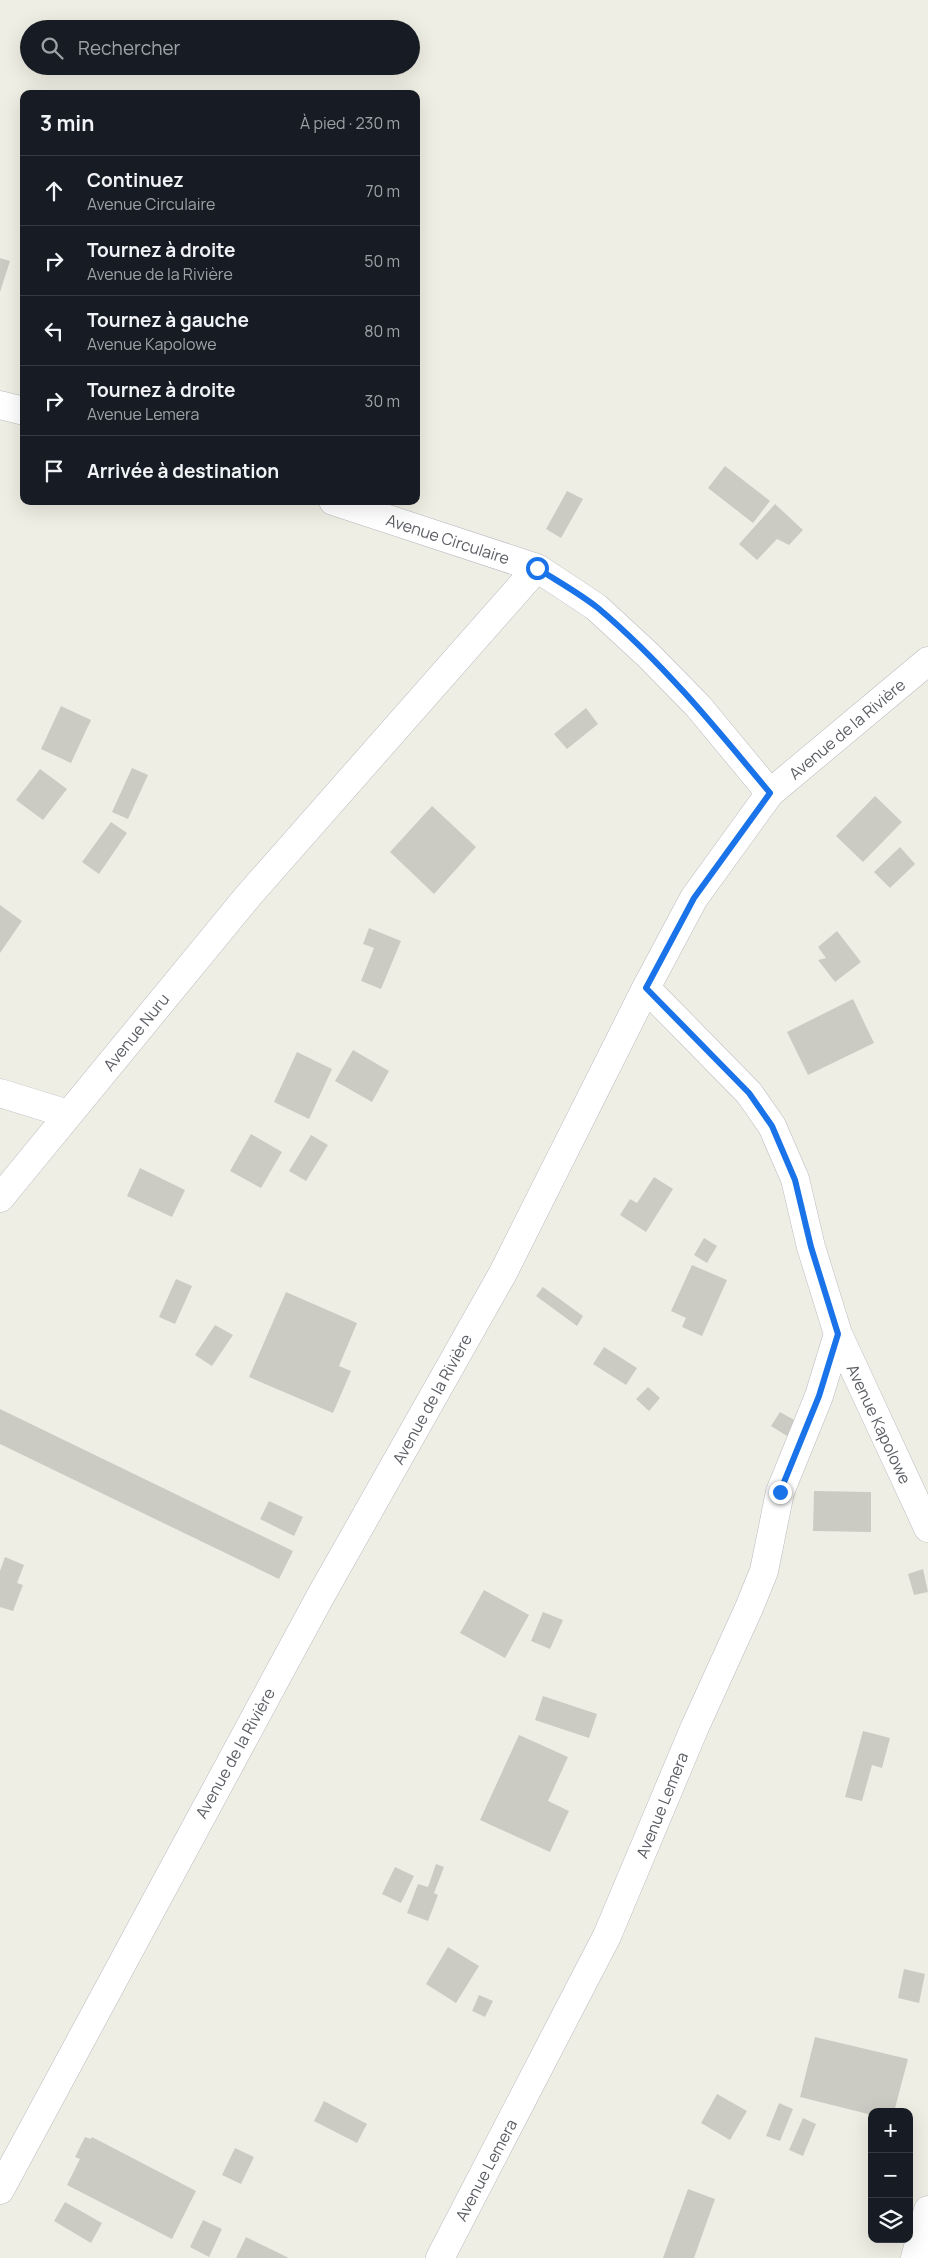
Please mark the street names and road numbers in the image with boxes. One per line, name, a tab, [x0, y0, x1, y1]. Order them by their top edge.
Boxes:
street label: Avenue Circulaire	[384, 509, 512, 569]
street label: Avenue de la Rivière	[784, 674, 910, 784]
street label: Avenue Nuru	[98, 989, 174, 1075]
street label: Avenue de la Rivière	[387, 1330, 477, 1468]
street label: Avenue Kapolowe	[842, 1361, 916, 1487]
street label: Avenue de la Rivière	[190, 1684, 280, 1822]
street label: Avenue Lemera	[631, 1749, 693, 1861]
street label: Avenue Lemera	[450, 2115, 522, 2225]

